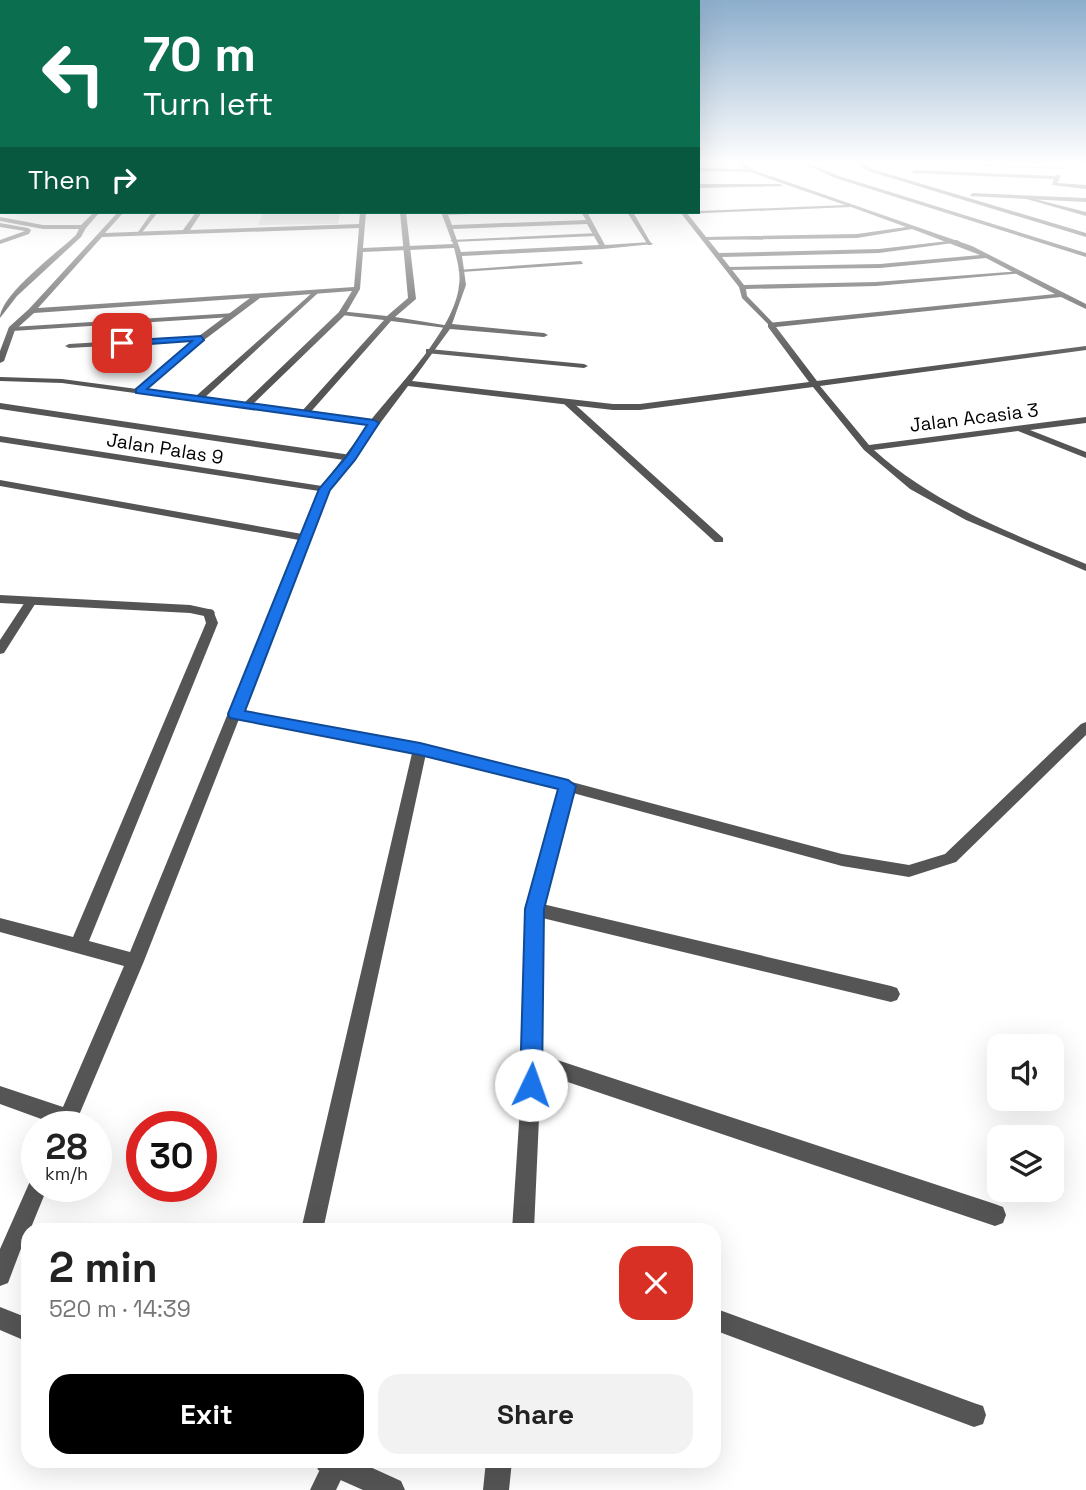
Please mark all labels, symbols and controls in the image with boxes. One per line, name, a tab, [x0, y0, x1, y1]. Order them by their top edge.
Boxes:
text: 70 m	[143, 23, 256, 85]
icon: left	[28, 28, 119, 119]
text: Turn left	[143, 84, 273, 124]
icon: right	[105, 161, 143, 199]
text: Then	[28, 163, 91, 197]
pin	[92, 313, 152, 373]
icon: arrive	[103, 324, 141, 362]
street label: Jalan Acasia 3	[908, 397, 1040, 438]
street label: Jalan Palas 9	[105, 427, 225, 470]
map controls	[987, 1034, 1064, 1202]
button: sound	[987, 1034, 1064, 1111]
position arrow	[494, 1048, 568, 1122]
speed limit sign: 30	[126, 1111, 217, 1202]
text: 28	[46, 1125, 87, 1169]
button: layers	[987, 1125, 1064, 1202]
text: km/h	[45, 1162, 88, 1185]
text: 2 min	[49, 1241, 158, 1294]
button: close	[619, 1246, 693, 1320]
text: 520 m · 14:39	[49, 1294, 191, 1324]
button: Exit	[49, 1374, 364, 1454]
button: Share	[378, 1374, 693, 1454]

